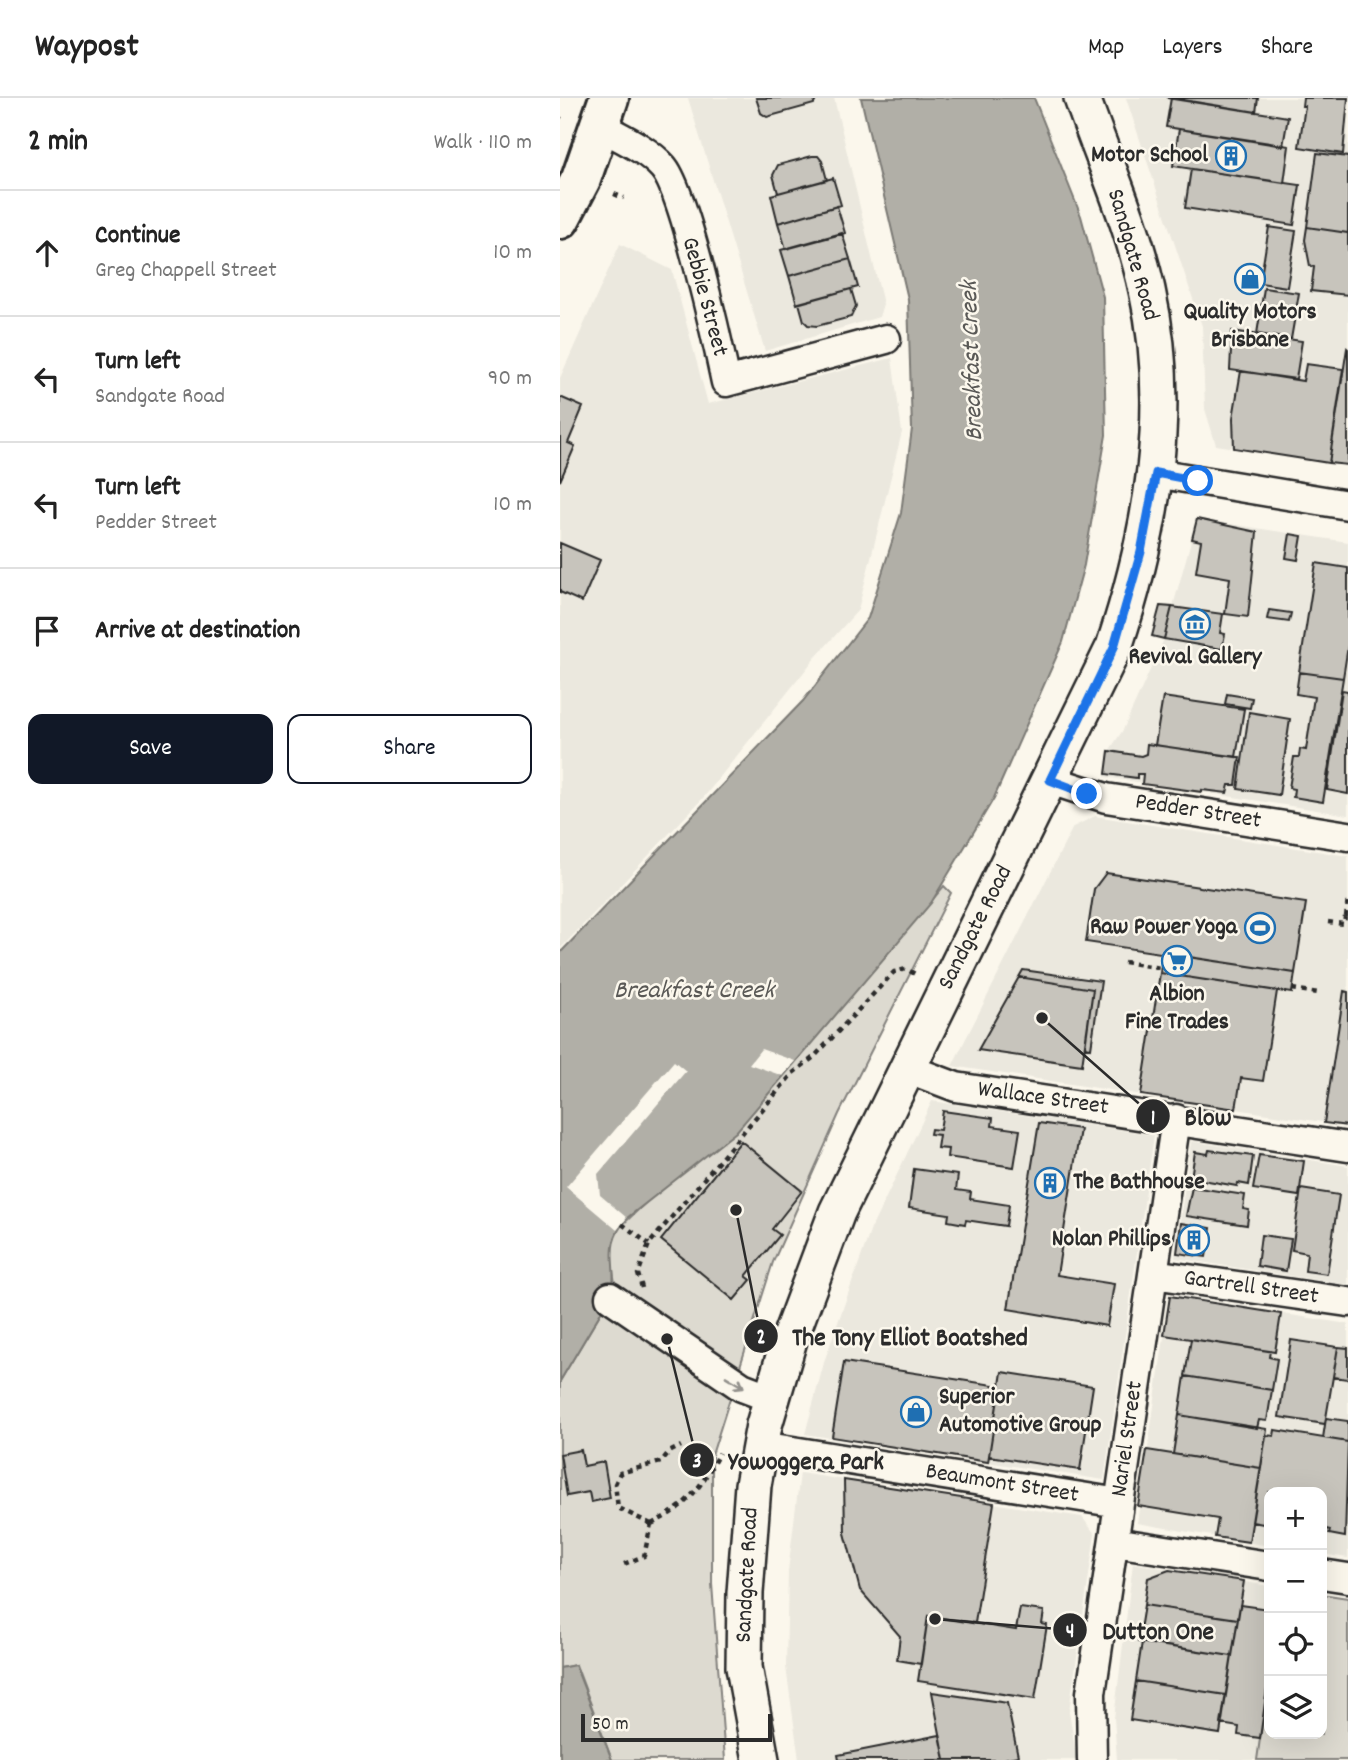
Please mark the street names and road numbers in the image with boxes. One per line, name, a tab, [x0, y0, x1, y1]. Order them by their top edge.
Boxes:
street label: Sandgate Road	[1097, 185, 1167, 325]
street label: Gebbie Street	[672, 234, 736, 361]
street label: Pedder Street	[1132, 785, 1264, 839]
street label: Sandgate Road	[930, 860, 1022, 996]
street label: Wallace Street	[975, 1073, 1111, 1125]
street label: Gartrell Street	[1181, 1262, 1321, 1314]
street label: Nariel Street	[1103, 1379, 1153, 1499]
street label: Beaumont Street	[923, 1455, 1081, 1513]
street label: Sandgate Road	[727, 1506, 769, 1644]

